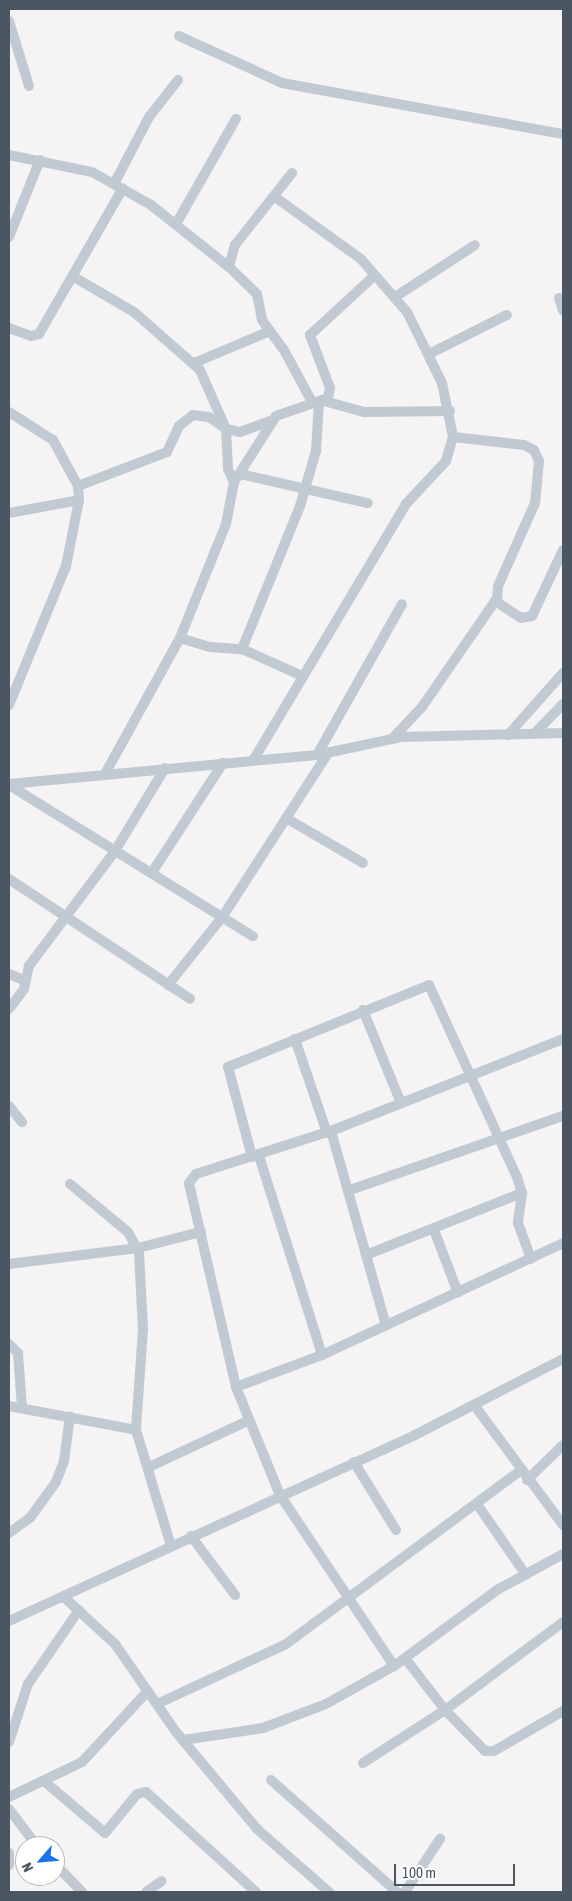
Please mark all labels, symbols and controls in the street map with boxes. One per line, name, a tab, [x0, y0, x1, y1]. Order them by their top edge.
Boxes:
north arrow	[15, 1836, 65, 1886]
scale bar	[397, 1854, 518, 1886]
text: N	[19, 1860, 37, 1875]
text: 100 m	[402, 1864, 436, 1881]

